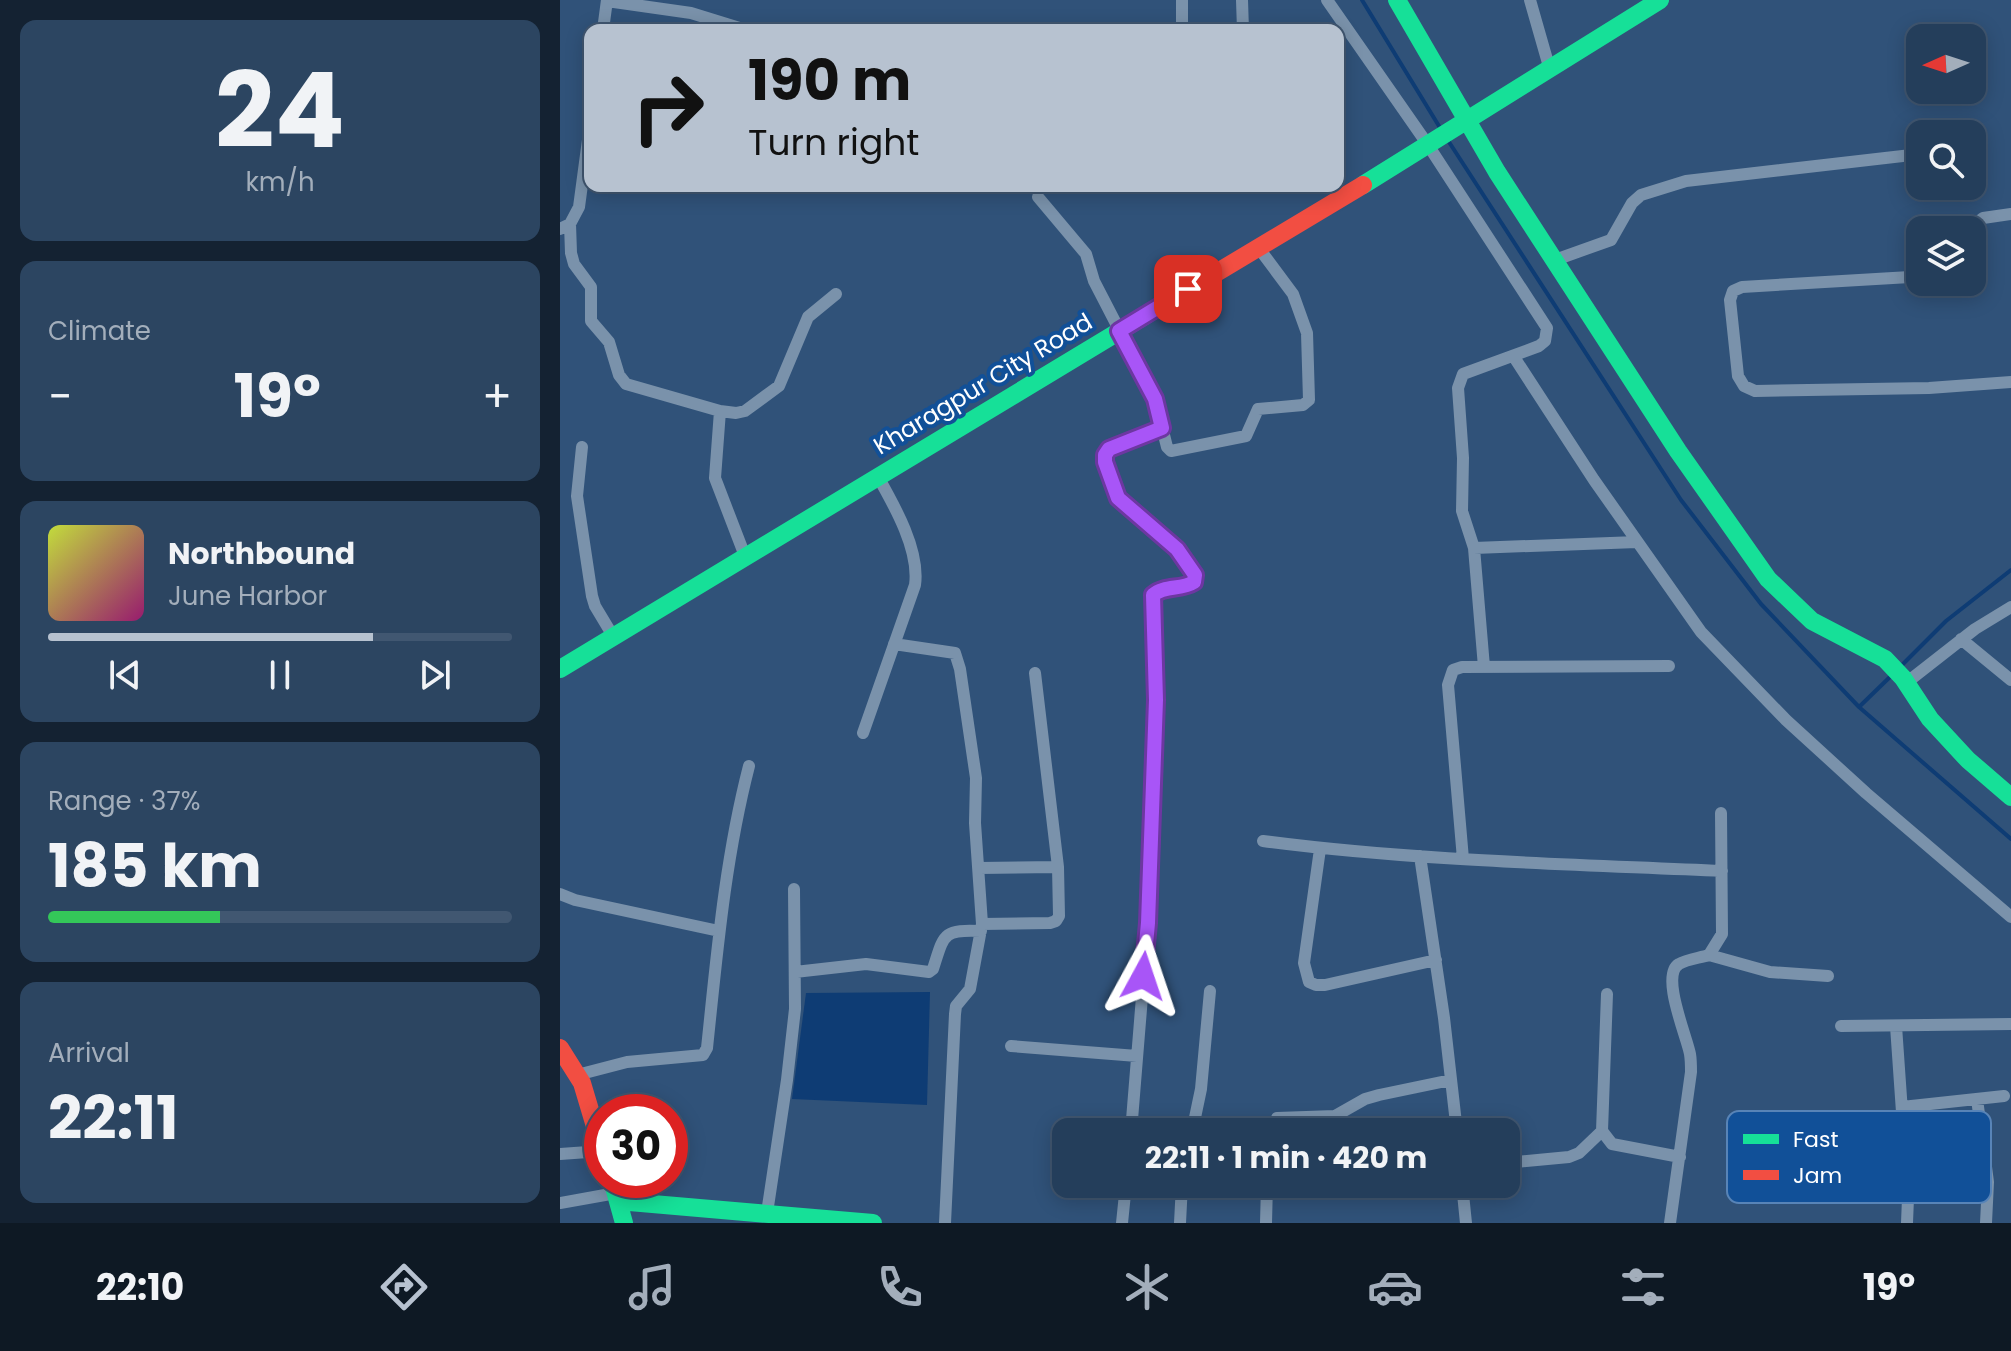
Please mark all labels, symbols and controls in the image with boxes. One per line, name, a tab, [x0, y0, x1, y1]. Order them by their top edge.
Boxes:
north arrow	[1906, 24, 1986, 104]
map controls	[1906, 24, 1986, 296]
text: 24	[215, 38, 345, 183]
text: 190 m	[748, 41, 911, 120]
icon: right	[616, 56, 720, 160]
text: Turn right	[748, 117, 919, 168]
button: search	[1906, 120, 1986, 200]
text: km/h	[245, 164, 315, 200]
button: layers	[1906, 216, 1986, 296]
pin	[1154, 255, 1222, 323]
icon: arrive	[1166, 267, 1210, 311]
street label: Kharagpur City Road	[867, 305, 1098, 462]
text: Climate	[48, 313, 151, 349]
text: 19°	[233, 354, 321, 438]
text: −	[48, 366, 72, 427]
text: +	[482, 366, 512, 427]
text: Northbound	[168, 532, 355, 575]
text: June Harbor	[168, 578, 327, 614]
icon: previous	[103, 653, 147, 697]
icon: pause	[258, 653, 302, 697]
icon: next	[413, 653, 457, 697]
text: Range · 37%	[48, 783, 200, 819]
text: 185 km	[48, 824, 262, 908]
position arrow	[1101, 934, 1185, 1018]
text: Arrival	[48, 1035, 130, 1071]
text: 22:11	[48, 1076, 179, 1160]
speed limit sign: 30	[584, 1094, 688, 1198]
legend	[1727, 1111, 1991, 1203]
text: Fast	[1793, 1124, 1838, 1155]
text: 22:11 · 1 min · 420 m	[1145, 1136, 1427, 1179]
text: Jam	[1793, 1160, 1842, 1191]
icon: directions	[376, 1259, 432, 1315]
icon: music	[624, 1259, 680, 1315]
icon: phone	[872, 1259, 928, 1315]
icon: climate	[1119, 1259, 1175, 1315]
icon: car	[1367, 1259, 1423, 1315]
icon: filters	[1615, 1259, 1671, 1315]
text: 22:10	[96, 1262, 184, 1313]
text: 19°	[1863, 1262, 1915, 1313]

